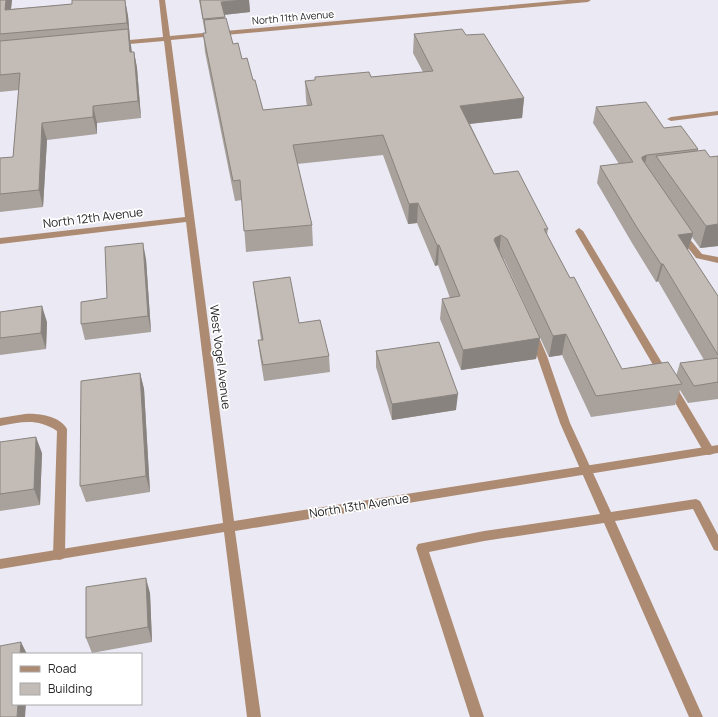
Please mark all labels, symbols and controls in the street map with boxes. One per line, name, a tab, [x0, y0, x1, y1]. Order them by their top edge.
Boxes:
street label: North 11th Avenue	[251, 6, 335, 28]
street label: North 12th Avenue	[42, 203, 144, 232]
street label: West Vogel Avenue	[206, 304, 235, 410]
street label: North 13th Avenue	[308, 489, 410, 522]
legend	[12, 653, 142, 705]
text: Road	[48, 660, 76, 677]
text: Building	[48, 680, 92, 697]

